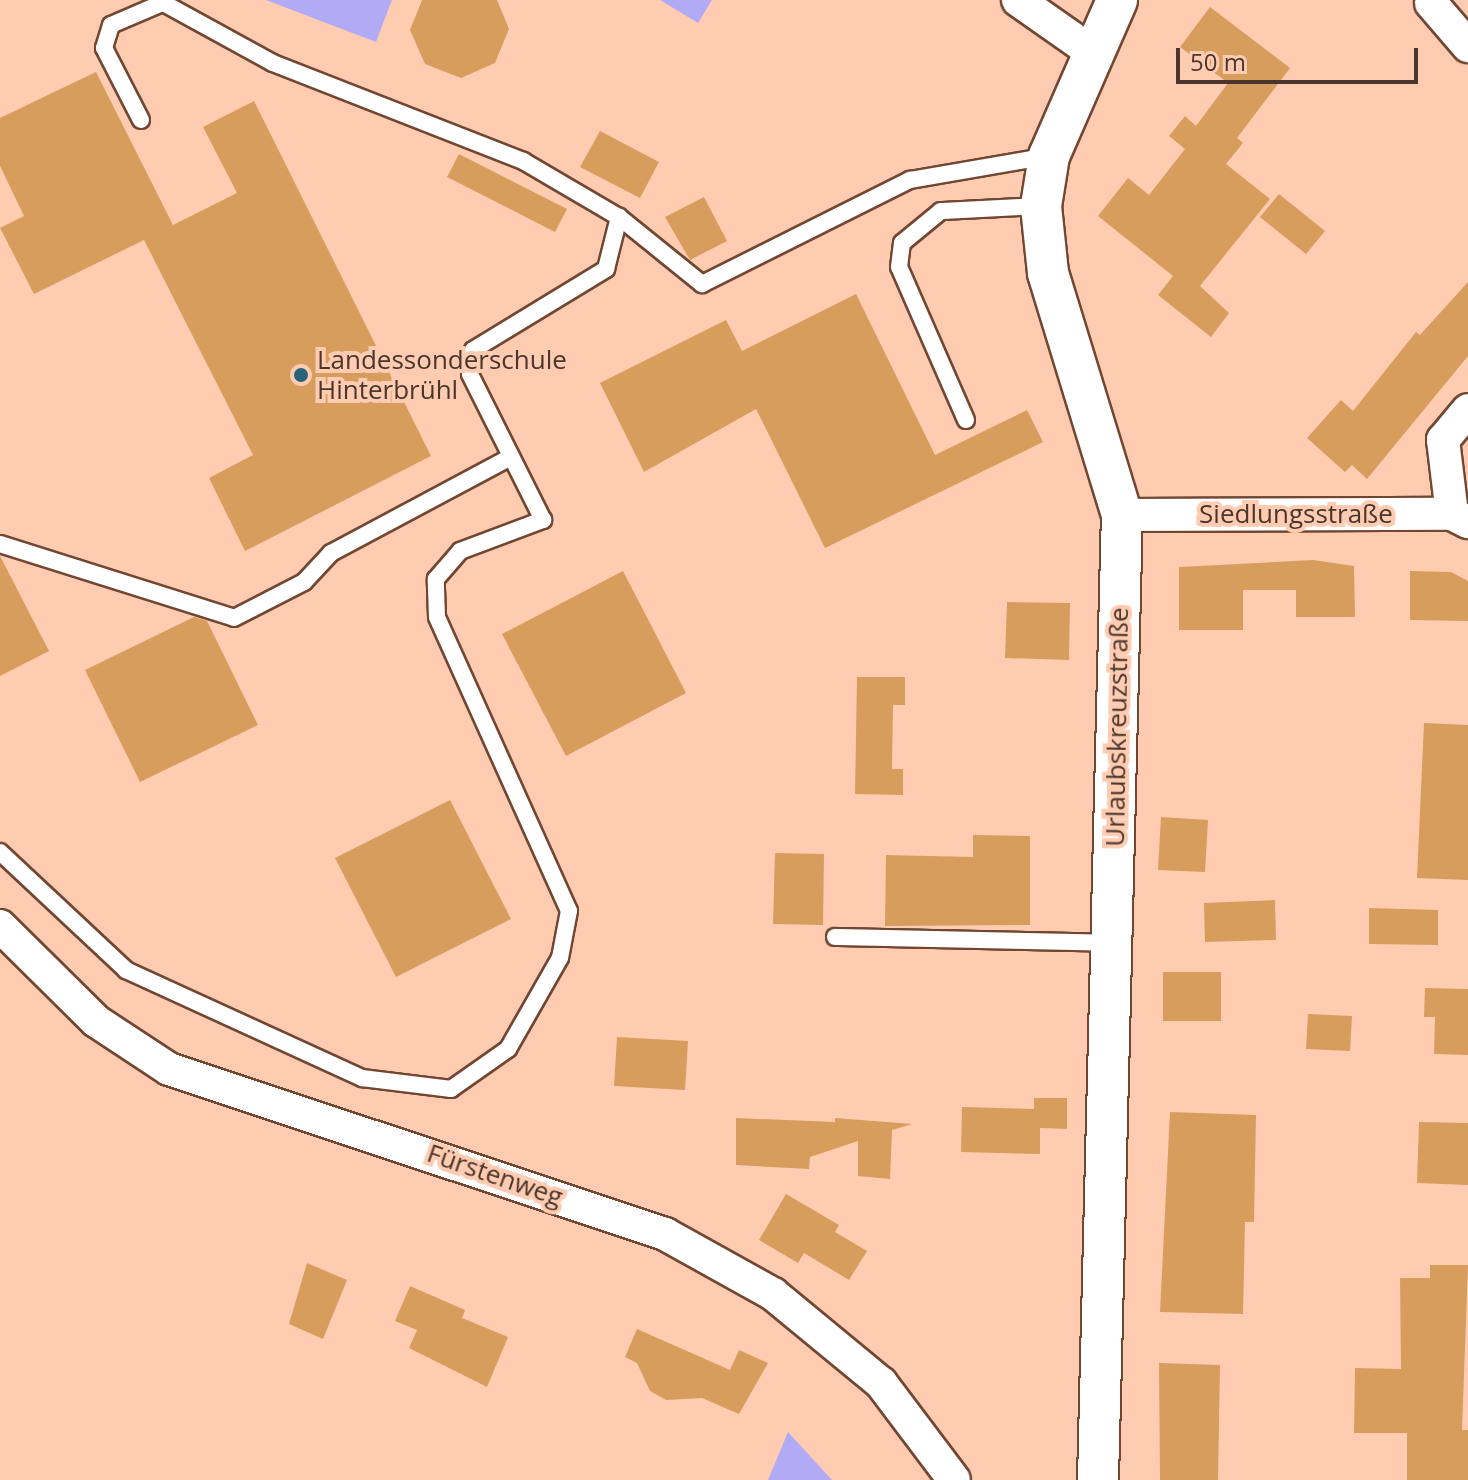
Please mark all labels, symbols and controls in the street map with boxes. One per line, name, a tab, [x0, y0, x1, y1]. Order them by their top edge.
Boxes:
scale bar	[1180, 32, 1422, 82]
text: 50 m	[1190, 45, 1246, 78]
place label: Landessonderschule Hinterbrühl	[317, 344, 567, 406]
marker: Landessonderschule Hinterbrühl	[292, 366, 310, 384]
street label: Siedlungsstraße	[1199, 498, 1393, 530]
street label: Urlaubskreuzstraße	[1099, 607, 1135, 847]
street label: Fürstenweg	[423, 1137, 567, 1213]

